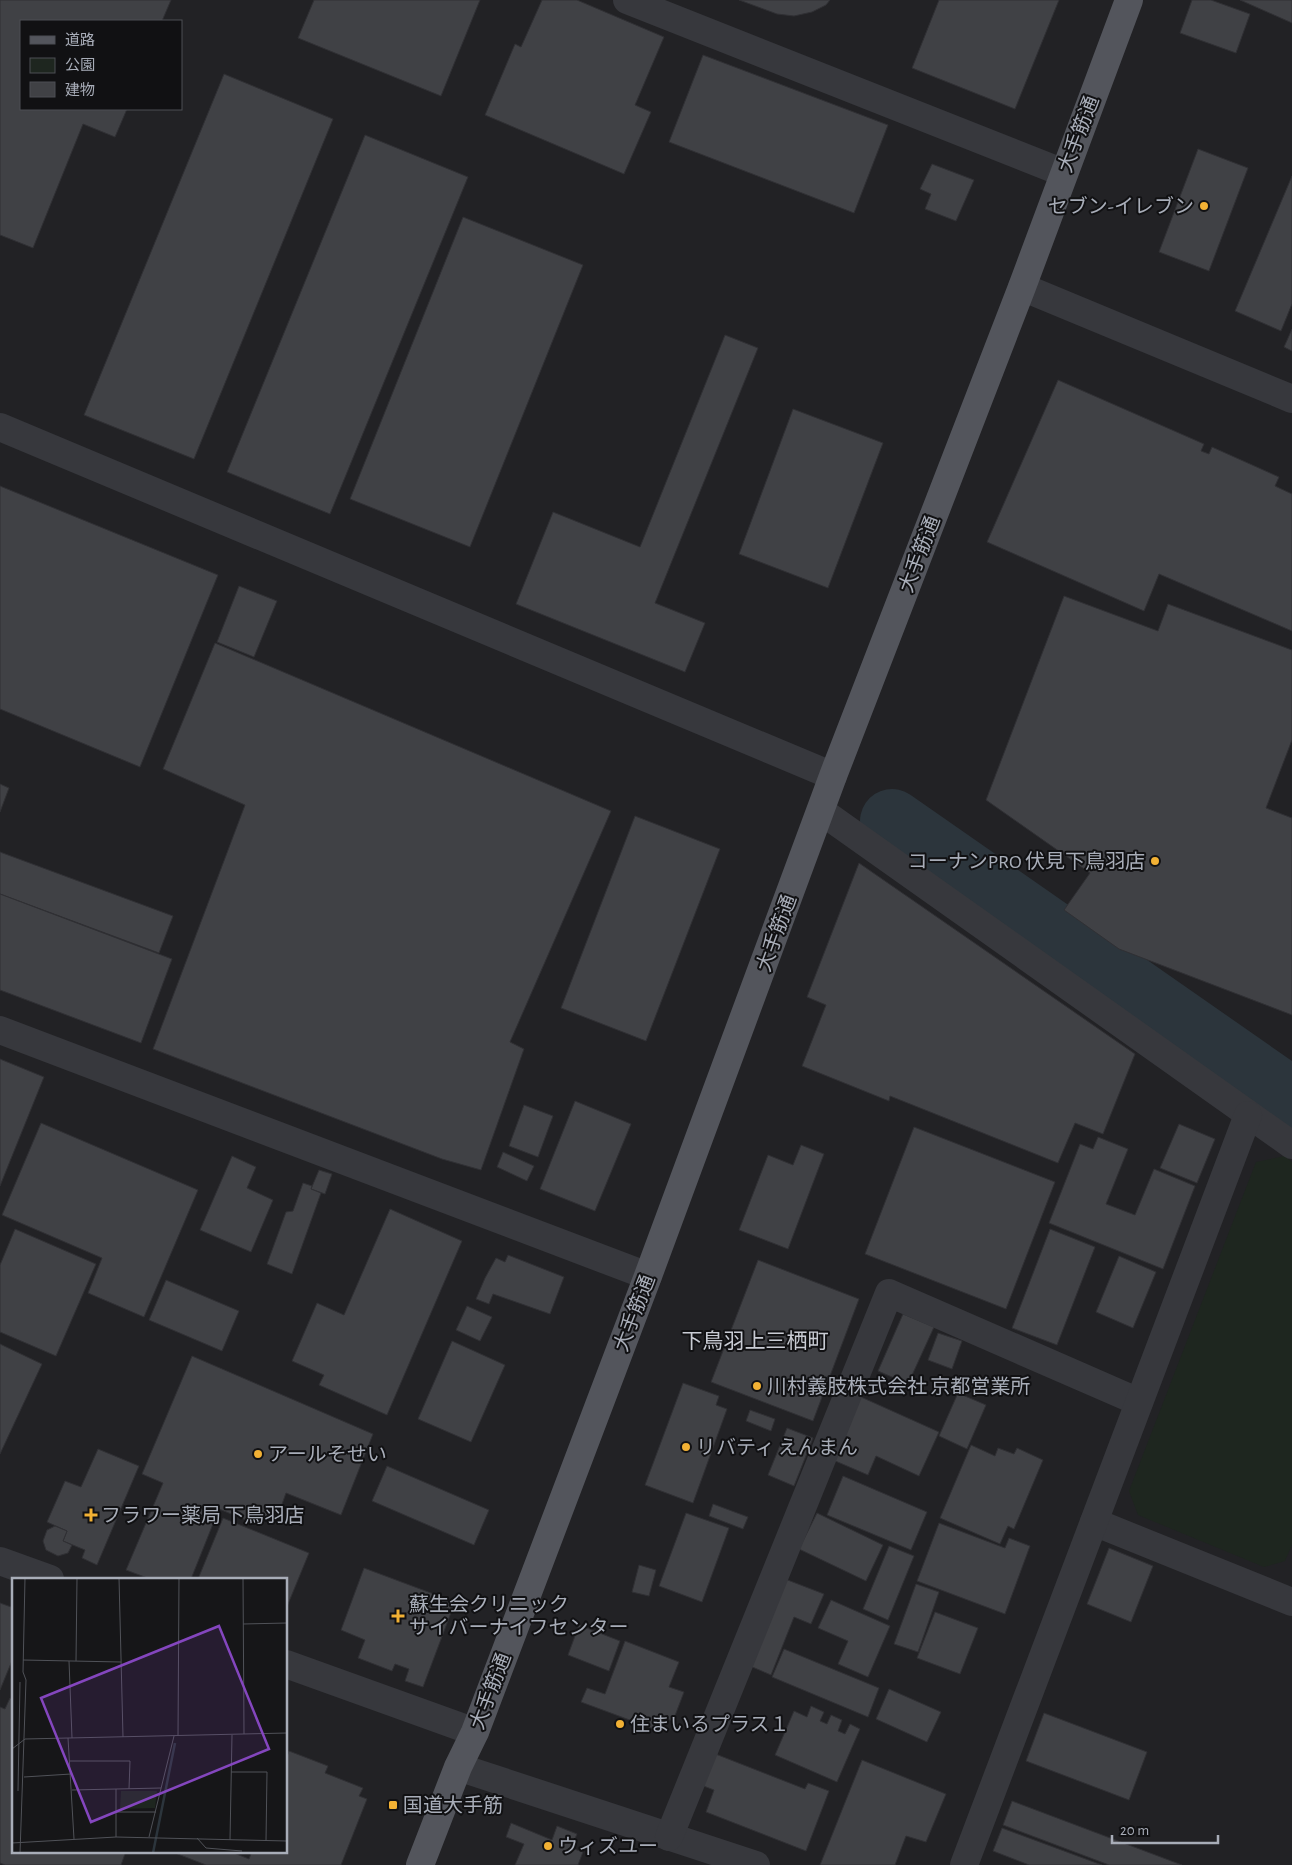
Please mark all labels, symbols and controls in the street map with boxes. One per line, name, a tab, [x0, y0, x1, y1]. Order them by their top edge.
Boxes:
legend	[20, 20, 182, 110]
text: 道路	[65, 32, 95, 48]
text: 公園	[65, 57, 95, 73]
text: 建物	[65, 82, 95, 98]
street label: 大手筋通	[1054, 93, 1103, 175]
place label: セブン-イレブン	[1048, 195, 1194, 217]
marker: セブン-イレブン	[1198, 200, 1210, 212]
street label: 大手筋通	[895, 513, 944, 595]
place label: コーナンPRO 伏見下鳥羽店	[908, 851, 1145, 872]
marker: コーナンPRO 伏見下鳥羽店	[1149, 855, 1161, 867]
street label: 大手筋通	[753, 892, 800, 974]
street label: 大手筋通	[610, 1272, 659, 1354]
district label: 下鳥羽上三栖町	[682, 1330, 829, 1352]
place label: 川村義肢株式会社 京都営業所	[767, 1375, 1030, 1397]
marker: 川村義肢株式会社 京都営業所	[751, 1380, 763, 1392]
place label: リバティ えんまん	[696, 1437, 858, 1458]
marker: リバティ えんまん	[680, 1441, 692, 1453]
place label: アールそせい	[268, 1445, 387, 1465]
marker: アールそせい	[252, 1448, 264, 1460]
place label: フラワー薬局 下鳥羽店	[101, 1505, 304, 1526]
marker: フラワー薬局 下鳥羽店	[85, 1509, 97, 1521]
inset map	[12, 1578, 288, 1852]
place label: 蘇生会クリニック サイバーナイフセンター	[409, 1594, 629, 1638]
marker: 蘇生会クリニック サイバーナイフセンター	[391, 1609, 405, 1623]
street label: 大手筋通	[466, 1650, 515, 1732]
place label: 住まいるプラス１	[630, 1714, 790, 1735]
marker: 住まいるプラス１	[614, 1718, 626, 1730]
place label: 国道大手筋	[403, 1795, 503, 1816]
marker: 国道大手筋	[387, 1799, 399, 1811]
scale bar	[1112, 1812, 1218, 1844]
text: 20 m	[1120, 1823, 1149, 1838]
place label: ウィズユー	[558, 1836, 658, 1857]
marker: ウィズユー	[542, 1840, 554, 1852]

